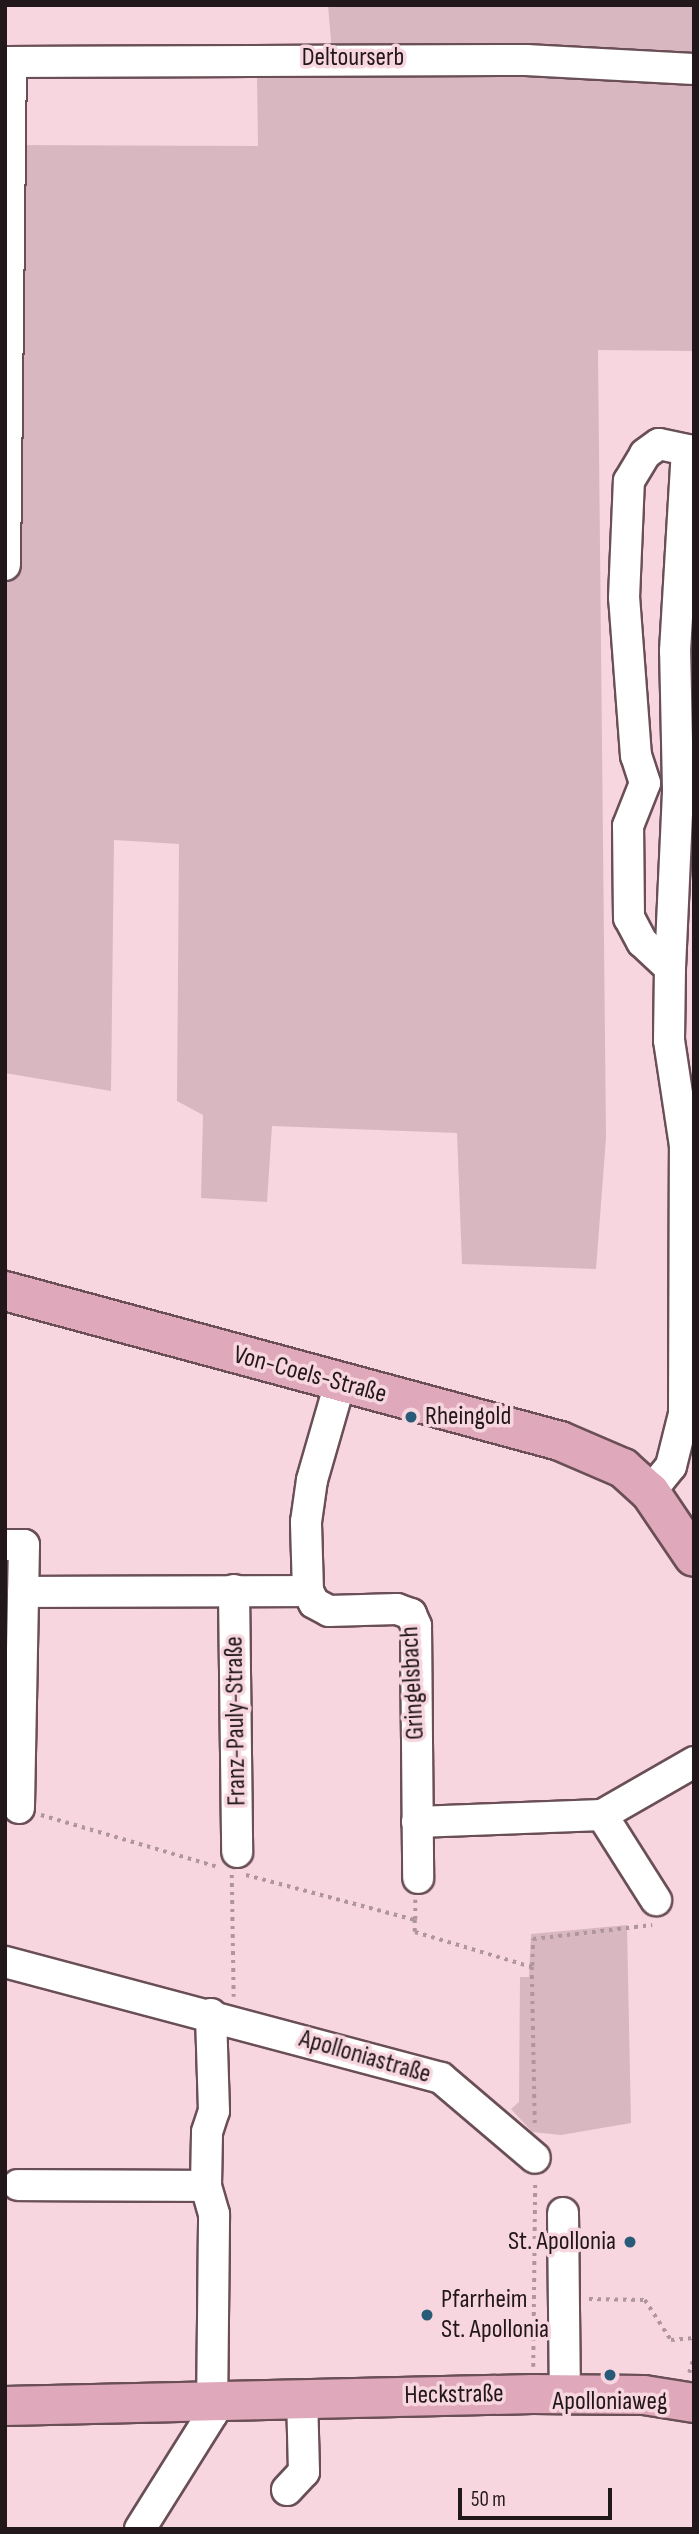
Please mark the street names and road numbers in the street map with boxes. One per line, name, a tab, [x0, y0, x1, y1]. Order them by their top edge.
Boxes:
street label: Deltourserb	[302, 42, 404, 74]
street label: Von-Coels-Straße	[230, 1340, 390, 1410]
street label: Gringelsbach	[394, 1625, 432, 1741]
street label: Franz-Pauly-Straße	[219, 1636, 253, 1806]
street label: Apolloniastraße	[296, 2023, 434, 2091]
street label: Heckstraße	[404, 2379, 504, 2411]

